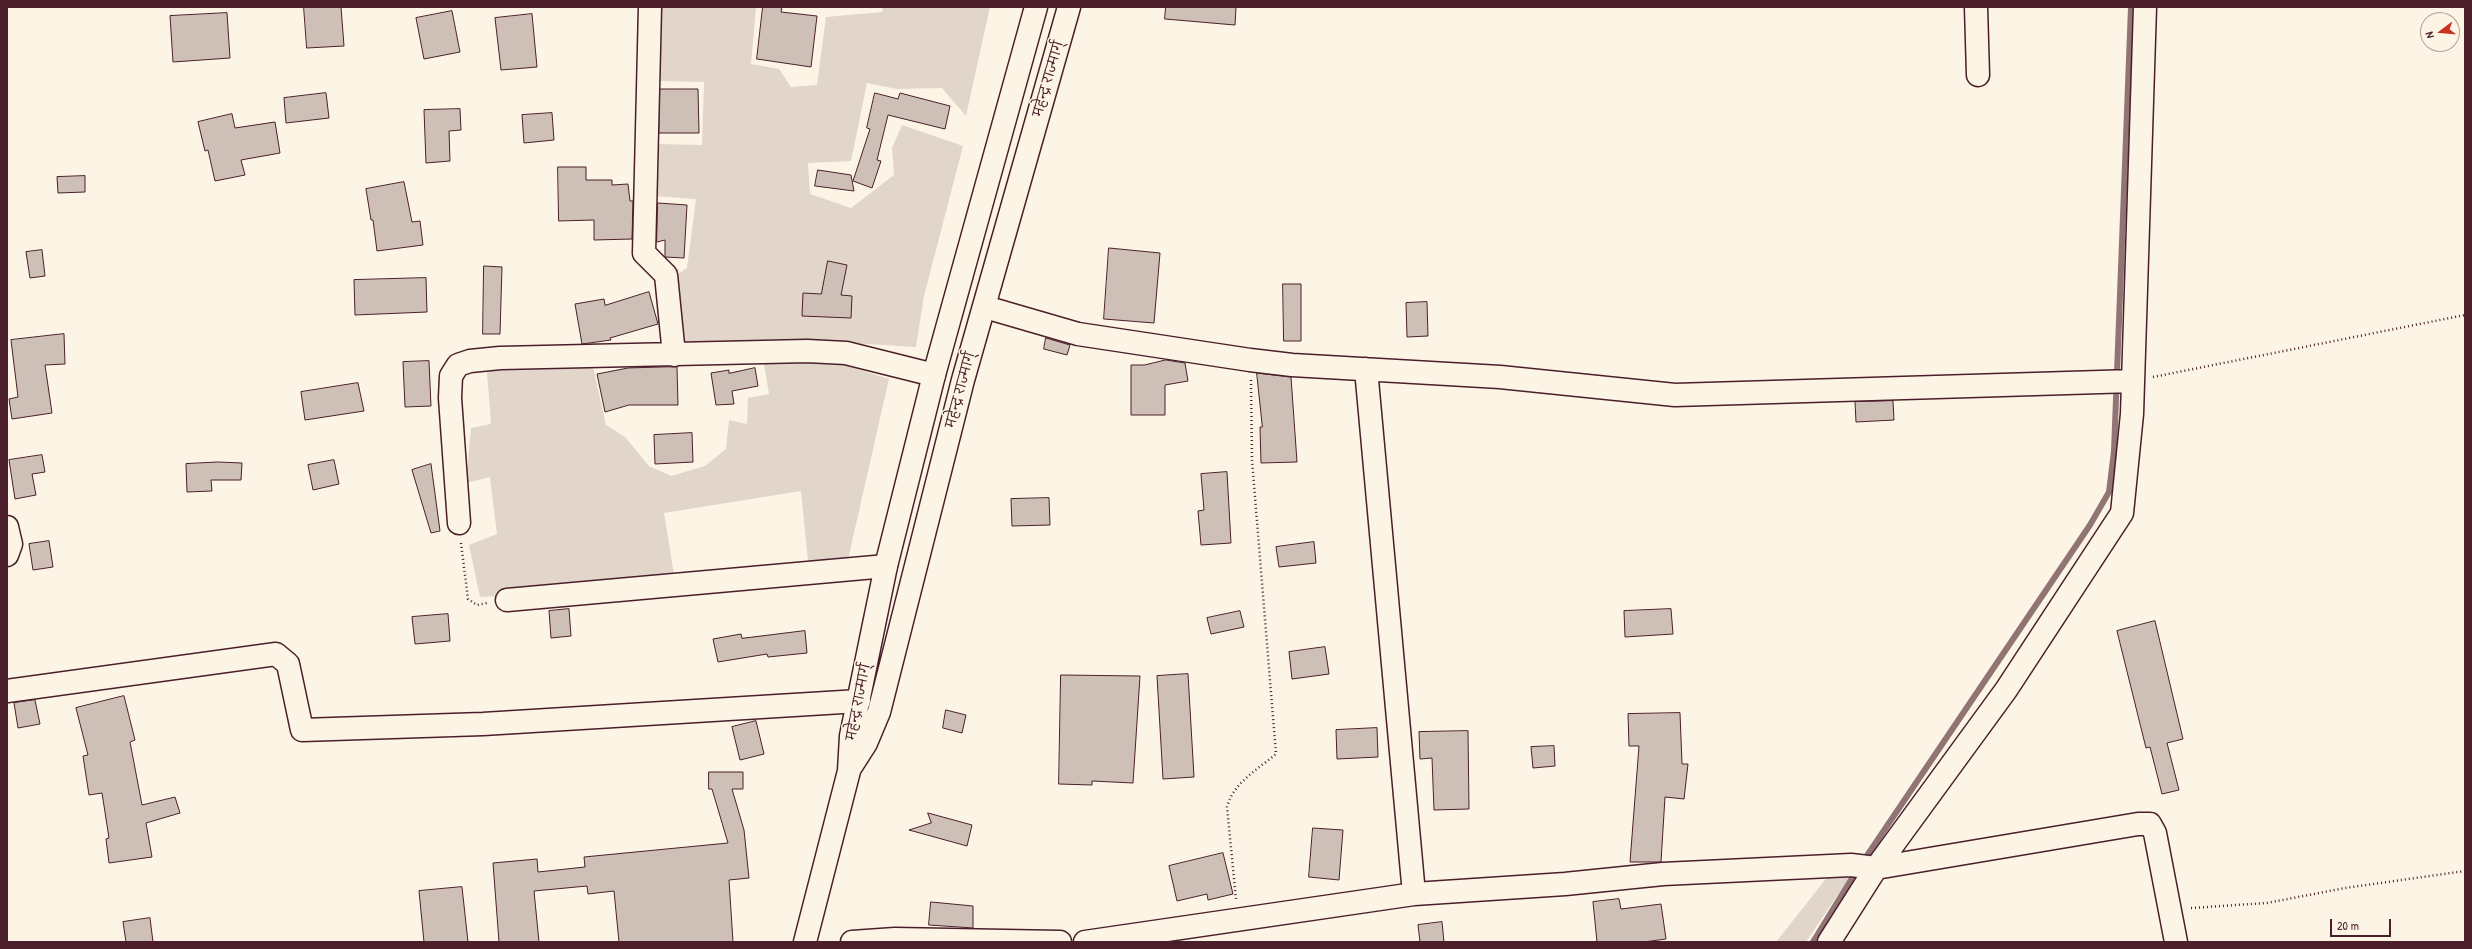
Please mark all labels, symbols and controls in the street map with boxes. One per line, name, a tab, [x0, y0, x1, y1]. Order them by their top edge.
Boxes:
north arrow	[2420, 12, 2460, 52]
text: N	[2422, 30, 2437, 40]
street label: महेन्द्र राज्मार्ग्	[1031, 39, 1067, 119]
street label: महेन्द्र राज्मार्ग्	[943, 350, 979, 430]
street label: महेन्द्र राज्मार्ग्	[844, 662, 874, 742]
scale bar	[2332, 911, 2393, 937]
text: 20 m	[2337, 917, 2359, 934]

